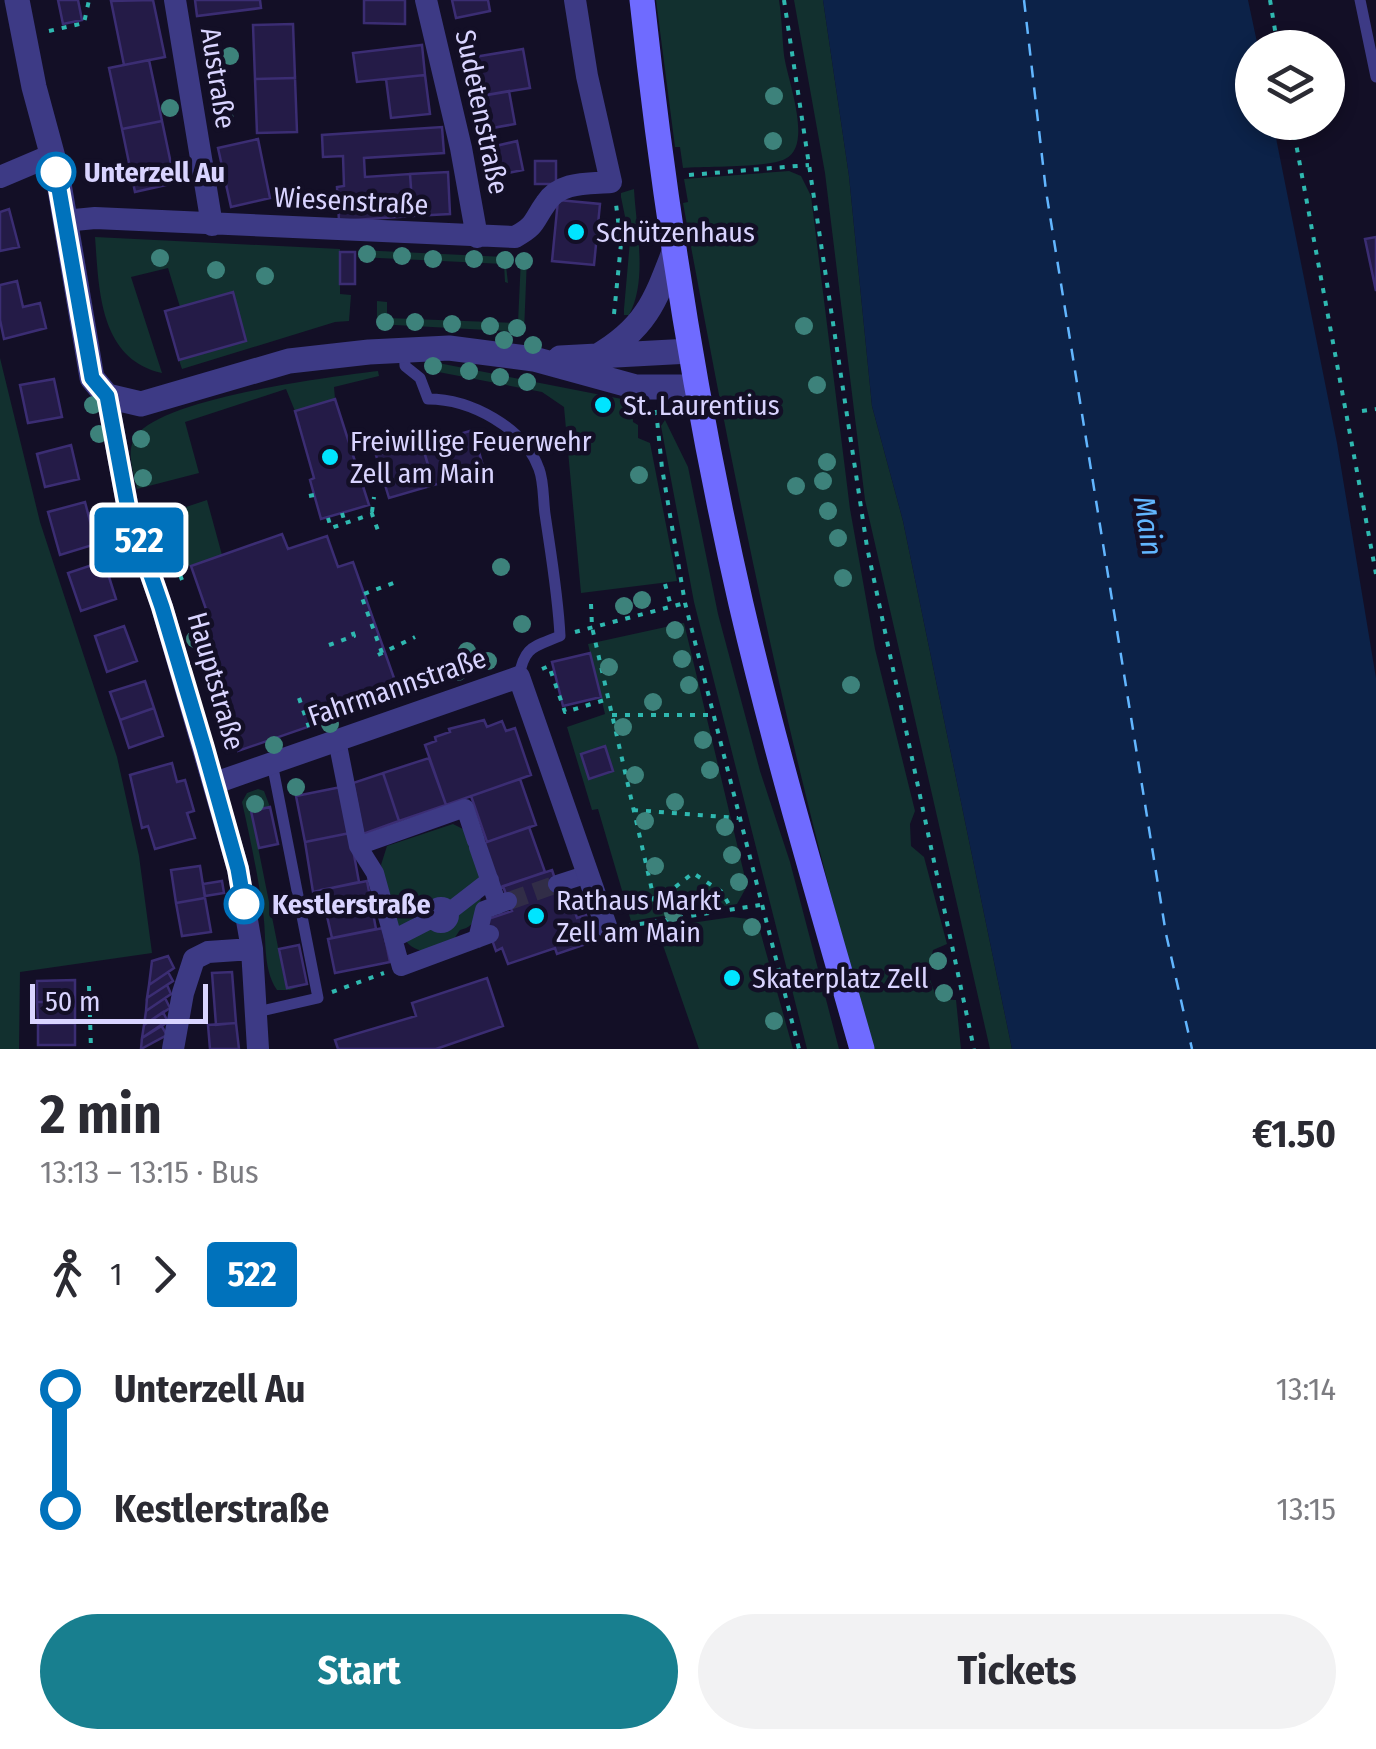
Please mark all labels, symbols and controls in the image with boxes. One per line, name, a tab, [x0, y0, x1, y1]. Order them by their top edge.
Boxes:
street label: Austraße	[194, 25, 242, 131]
street label: Sudetenstraße	[448, 27, 516, 197]
map controls	[1235, 30, 1345, 140]
button: layers	[1235, 30, 1345, 140]
marker: Unterzell Au	[37, 153, 75, 191]
place label: Unterzell Au	[84, 156, 225, 189]
street label: Wiesenstraße	[273, 180, 429, 222]
place label: Schützenhaus	[596, 216, 755, 249]
marker: Schützenhaus	[565, 221, 587, 243]
place label: St. Laurentius	[623, 389, 780, 422]
marker: St. Laurentius	[592, 394, 614, 416]
place label: Freiwillige Feuerwehr Zell am Main	[350, 425, 592, 490]
marker: Freiwillige Feuerwehr Zell am Main	[319, 446, 341, 468]
water label: Main	[1126, 494, 1170, 558]
line badge: 522	[82, 508, 196, 572]
text: 522	[114, 519, 164, 561]
street label: Hauptstraße	[181, 608, 251, 754]
street label: Fahrmannstraße	[304, 641, 490, 733]
place label: Rathaus Markt Zell am Main	[556, 884, 722, 949]
marker: Kestlerstraße	[225, 885, 263, 923]
place label: Kestlerstraße	[272, 888, 431, 921]
marker: Rathaus Markt Zell am Main	[525, 905, 547, 927]
place label: Skaterplatz Zell	[752, 962, 928, 995]
marker: Skaterplatz Zell	[721, 967, 743, 989]
scale bar	[30, 979, 208, 1024]
text: 50 m	[45, 985, 101, 1018]
text: 2 min	[40, 1082, 162, 1148]
text: €1.50	[1252, 1111, 1336, 1157]
text: 13:13 – 13:15 · Bus	[40, 1153, 259, 1191]
icon: walk	[40, 1247, 95, 1302]
icon: forward	[137, 1247, 192, 1302]
text: 522	[227, 1253, 277, 1295]
text: 1	[110, 1255, 122, 1293]
text: Unterzell Au	[114, 1366, 306, 1412]
text: 13:14	[1276, 1370, 1336, 1408]
text: Kestlerstraße	[114, 1486, 329, 1532]
text: 13:15	[1276, 1490, 1336, 1528]
button: Start	[40, 1614, 678, 1729]
button: Tickets	[698, 1614, 1336, 1729]

